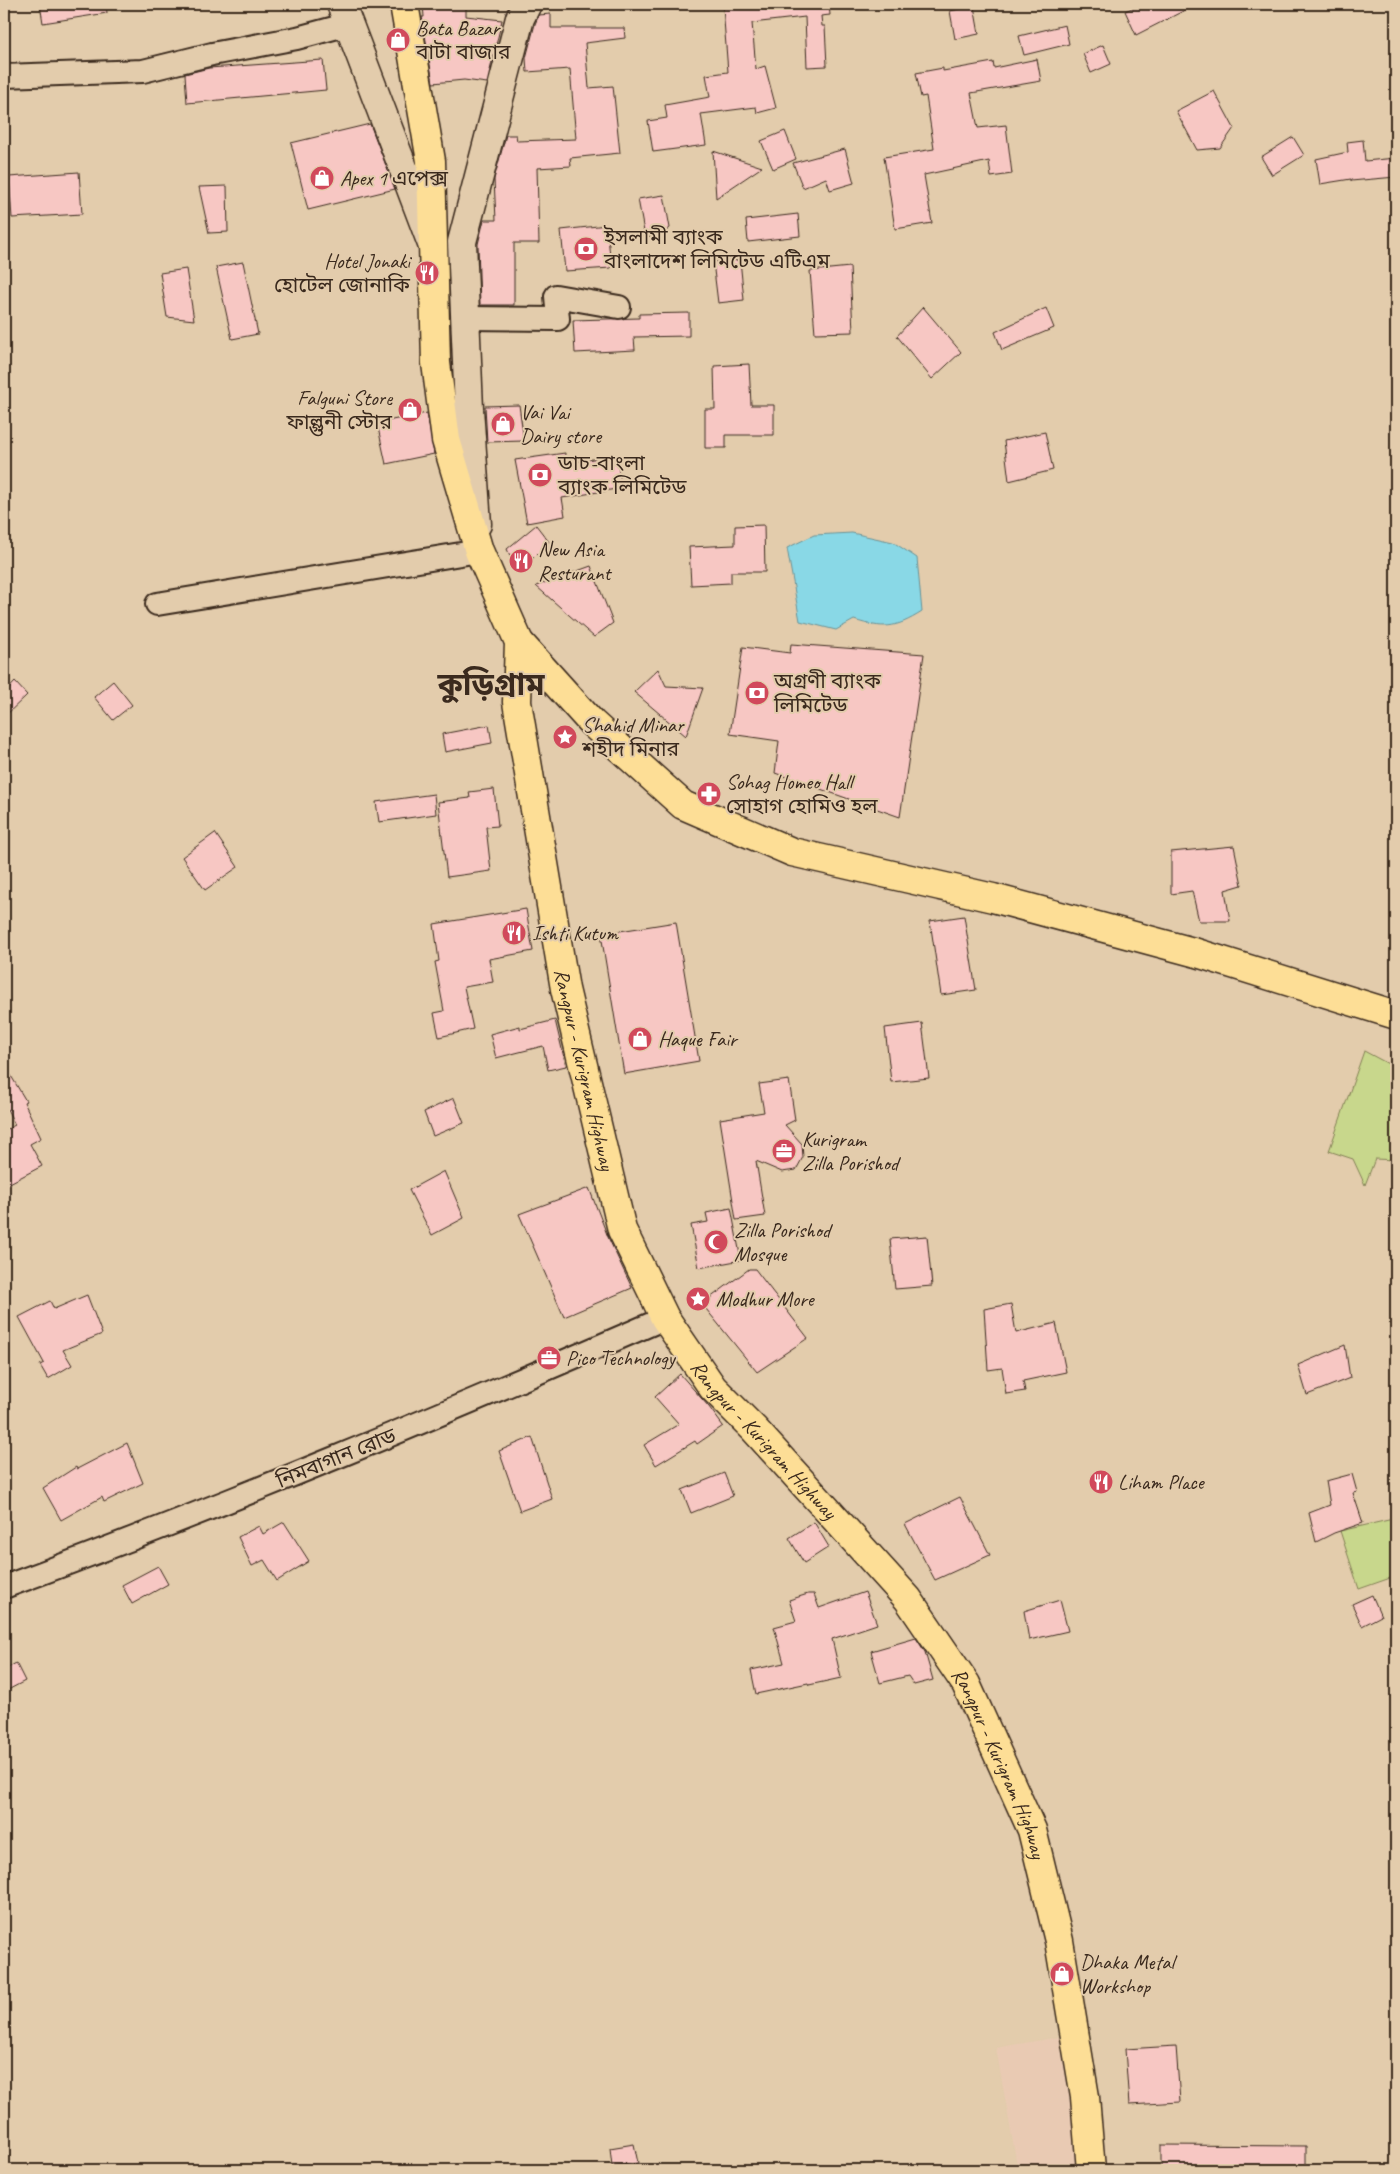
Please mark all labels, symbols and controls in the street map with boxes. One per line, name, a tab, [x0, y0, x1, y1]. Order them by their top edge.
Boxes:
place label: Bata Bazar বাটা বাজার	[415, 15, 511, 65]
shop icon: Bata Bazar বাটা বাজার	[385, 27, 411, 53]
shop icon: Apex 1 এপেক্স	[309, 165, 335, 191]
place label: Apex 1 এপেক্স	[340, 165, 448, 191]
place label: ইসলামী ব্যাংক বাংলাদেশ লিমিটেড এটিএম	[603, 224, 831, 274]
bank icon: ইসলামী ব্যাংক বাংলাদেশ লিমিটেড এটিএম	[573, 236, 599, 262]
place label: Hotel Jonaki হোটেল জোনাকি	[274, 248, 413, 298]
restaurant icon: Hotel Jonaki হোটেল জোনাকি	[414, 260, 440, 286]
place label: Falguni Store ফাল্গুনী স্টোর	[285, 385, 393, 437]
shop icon: Falguni Store ফাল্গুনী স্টোর	[397, 397, 423, 423]
place label: Vai Vai Dairy store	[520, 399, 603, 449]
shop icon: Vai Vai Dairy store	[490, 411, 516, 437]
place label: ডাচ-বাংলা ব্যাংক লিমিটেড	[557, 450, 687, 500]
bank icon: ডাচ-বাংলা ব্যাংক লিমিটেড	[527, 462, 553, 488]
place label: New Asia Resturant	[538, 536, 612, 586]
restaurant icon: New Asia Resturant	[508, 548, 534, 574]
district label: কুড়িগ্রাম	[437, 665, 545, 704]
place label: অগ্রণী ব্যাংক লিমিটেড	[773, 668, 882, 718]
bank icon: অগ্রণী ব্যাংক লিমিটেড	[744, 680, 770, 706]
place label: Shahid Minar শহীদ মিনার	[581, 712, 685, 762]
place icon: Shahid Minar শহীদ মিনার	[552, 724, 578, 750]
place label: Sohag Homeo Hall সোহাগ হোমিও হল	[726, 769, 878, 819]
pharmacy icon: Sohag Homeo Hall সোহাগ হোমিও হল	[696, 781, 722, 807]
restaurant icon: Ishti Kutum	[501, 920, 527, 946]
place label: Ishti Kutum	[532, 920, 619, 946]
street label: Rangpur - Kurigram Highway	[549, 967, 621, 1175]
shop icon: Haque Fair	[627, 1026, 653, 1052]
place label: Haque Fair	[658, 1026, 739, 1052]
place label: Kurigram Zilla Porishod	[802, 1126, 901, 1176]
office icon: Kurigram Zilla Porishod	[771, 1138, 797, 1164]
place label: Zilla Porishod Mosque	[734, 1217, 833, 1267]
mosque icon: Zilla Porishod Mosque	[703, 1229, 729, 1255]
place icon: Modhur More	[685, 1286, 711, 1312]
place label: Modhur More	[716, 1286, 816, 1312]
office icon: Pico Technology	[536, 1345, 562, 1371]
place label: Pico Technology	[566, 1345, 676, 1371]
street label: Rangpur - Kurigram Highway	[685, 1355, 844, 1526]
street label: নিমবাগান রোড	[271, 1422, 401, 1494]
restaurant icon: Liham Place	[1088, 1469, 1114, 1495]
place label: Liham Place	[1118, 1469, 1206, 1495]
street label: Rangpur - Kurigram Highway	[946, 1663, 1052, 1863]
place label: Dhaka Metal Workshop	[1080, 1949, 1178, 1999]
shop icon: Dhaka Metal Workshop	[1049, 1961, 1075, 1987]

